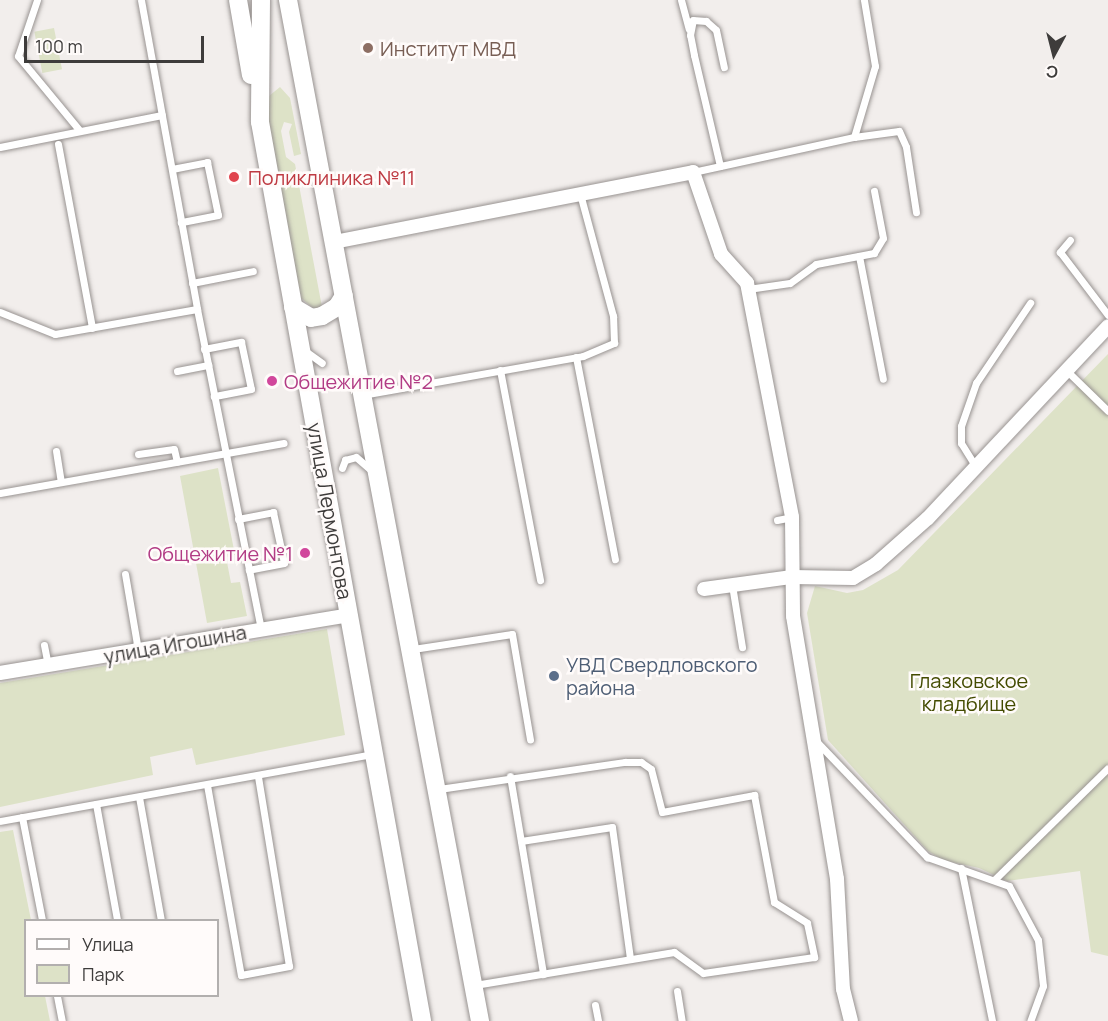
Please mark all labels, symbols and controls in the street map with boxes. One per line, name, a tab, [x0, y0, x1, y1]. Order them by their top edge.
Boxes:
scale bar	[27, 24, 207, 62]
north arrow	[1024, 24, 1084, 84]
text: 100 m	[35, 34, 83, 58]
place label: Институт МВД	[380, 36, 516, 60]
marker: Институт МВД	[361, 41, 375, 55]
text: С	[1045, 60, 1059, 84]
place label: Поликлиника №11	[248, 165, 415, 189]
marker: Поликлиника №11	[225, 168, 243, 186]
place label: Общежитие №2	[284, 369, 433, 393]
marker: Общежитие №2	[265, 374, 279, 388]
street label: улица Лермонтова	[303, 421, 357, 601]
place label: Общежитие №1	[148, 541, 293, 565]
marker: Общежитие №1	[298, 546, 312, 560]
street label: улица Игошина	[102, 620, 248, 668]
place label: УВД Свердловского района	[566, 652, 758, 699]
marker: УВД Свердловского района	[547, 669, 561, 683]
park label: Глазковское кладбище	[910, 669, 1028, 716]
legend	[24, 919, 219, 997]
text: Улица	[82, 932, 134, 956]
text: Парк	[82, 962, 124, 986]

